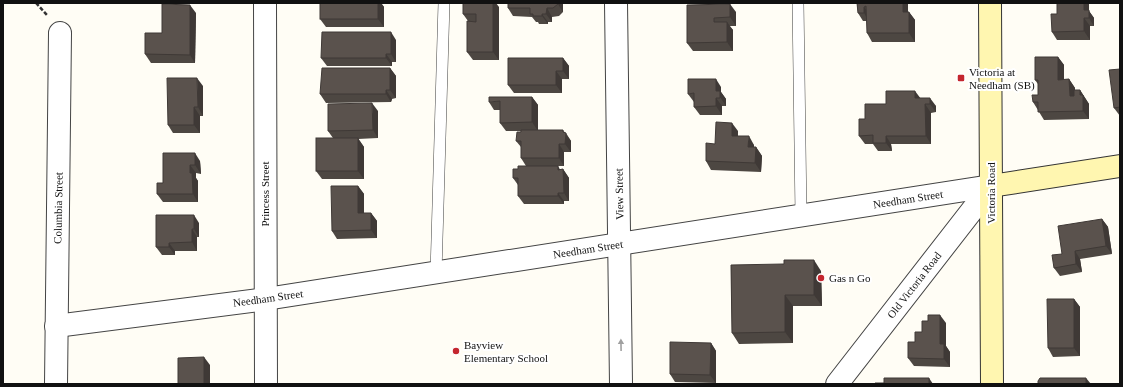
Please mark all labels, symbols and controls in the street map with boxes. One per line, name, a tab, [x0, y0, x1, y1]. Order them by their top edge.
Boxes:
place label: Victoria at Needham (SB)	[969, 66, 1035, 92]
marker: Victoria at Needham (SB)	[956, 73, 966, 83]
street label: Princess Street	[259, 161, 271, 227]
street label: Victoria Road	[985, 162, 997, 224]
street label: View Street	[613, 168, 625, 220]
street label: Columbia Street	[51, 172, 65, 244]
street label: Needham Street	[872, 188, 944, 210]
street label: Needham Street	[552, 238, 624, 260]
street label: Old Victoria Road	[885, 249, 944, 320]
place label: Gas n Go	[829, 272, 871, 284]
marker: Gas n Go	[816, 273, 826, 283]
street label: Needham Street	[232, 287, 304, 309]
one-way arrow	[618, 338, 624, 351]
place label: Bayview Elementary School	[464, 339, 548, 364]
marker: Bayview Elementary School	[451, 346, 461, 356]

